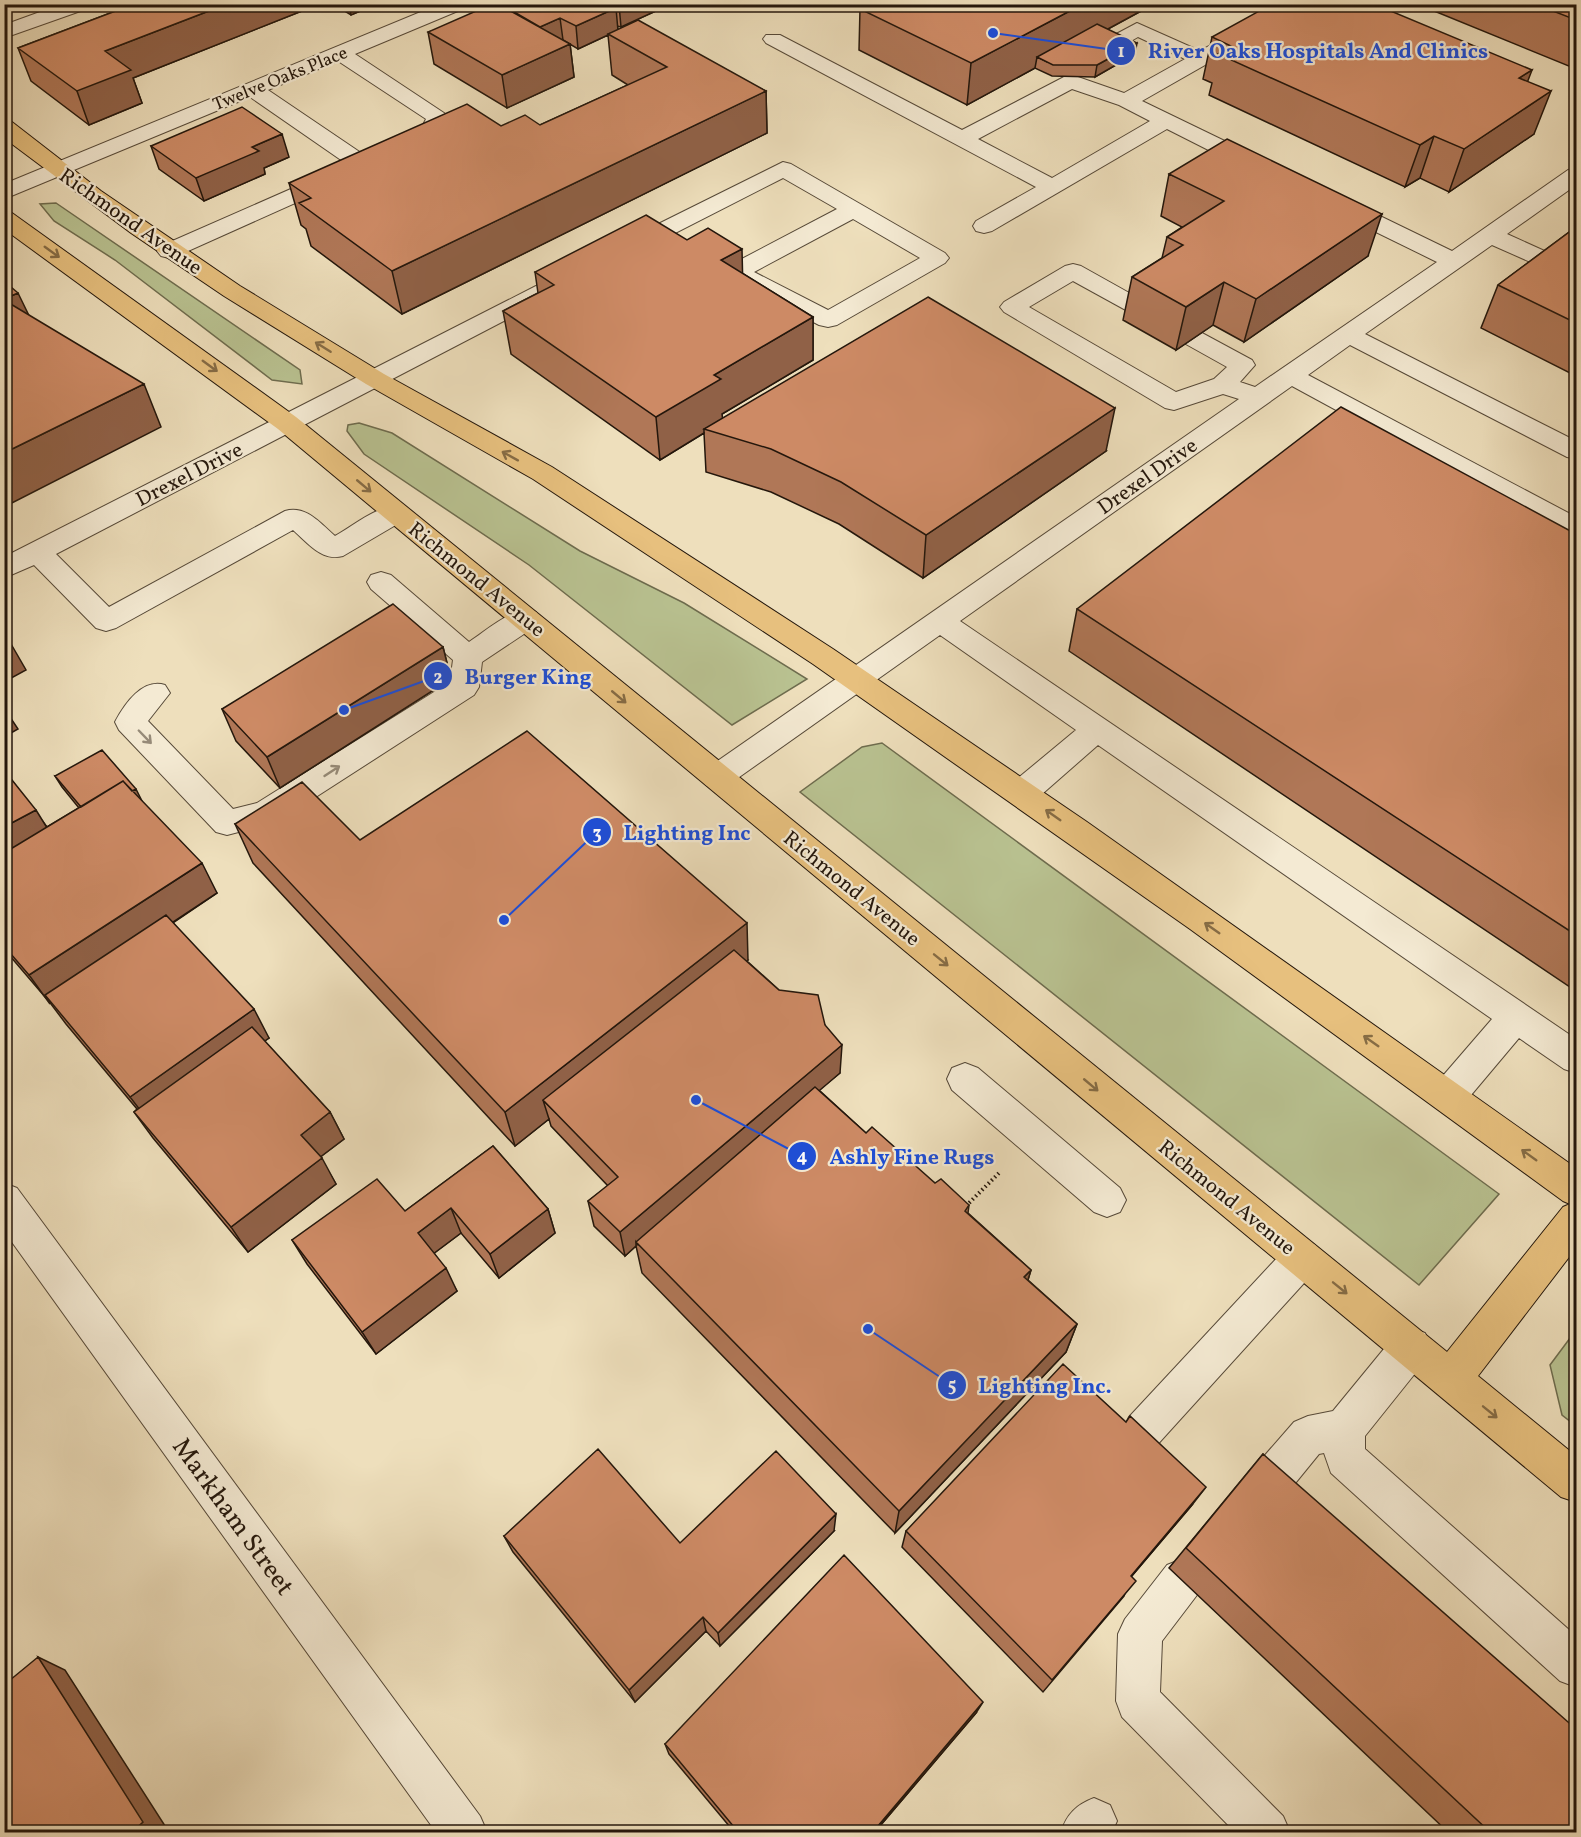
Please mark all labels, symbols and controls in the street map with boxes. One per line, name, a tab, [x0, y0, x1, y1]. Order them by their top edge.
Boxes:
callout: River Oaks Hospitals And Clinics	[1106, 31, 1500, 71]
text: River Oaks Hospitals And Clinics	[1148, 37, 1488, 68]
text: 1	[1117, 40, 1125, 65]
street label: Twelve Oaks Place	[209, 41, 352, 118]
street label: Richmond Avenue	[53, 162, 208, 283]
one-way arrow	[43, 246, 59, 258]
one-way arrow	[315, 341, 332, 353]
one-way arrow	[201, 360, 217, 373]
street label: Drexel Drive	[1092, 432, 1204, 522]
street label: Drexel Drive	[131, 436, 248, 515]
one-way arrow	[502, 450, 520, 461]
one-way arrow	[356, 479, 371, 493]
street label: Richmond Avenue	[401, 516, 551, 645]
callout: Burger King	[423, 656, 604, 696]
text: Burger King	[464, 663, 592, 694]
text: 2	[433, 666, 443, 691]
one-way arrow	[611, 690, 626, 704]
one-way arrow	[137, 729, 152, 744]
one-way arrow	[323, 765, 340, 778]
one-way arrow	[1046, 809, 1062, 821]
callout: Lighting Inc	[582, 812, 763, 852]
text: Lighting Inc	[623, 819, 751, 850]
text: 3	[592, 822, 602, 847]
street label: Richmond Avenue	[776, 825, 926, 954]
one-way arrow	[1204, 922, 1221, 934]
one-way arrow	[933, 954, 949, 967]
one-way arrow	[1363, 1035, 1379, 1047]
one-way arrow	[1083, 1078, 1098, 1092]
street label: Richmond Avenue	[1151, 1134, 1301, 1263]
callout: Ashly Fine Rugs	[787, 1136, 1006, 1176]
text: Ashly Fine Rugs	[830, 1143, 994, 1174]
text: 4	[797, 1145, 808, 1170]
one-way arrow	[1522, 1149, 1538, 1161]
one-way arrow	[1332, 1281, 1348, 1294]
callout: Lighting Inc.	[937, 1365, 1124, 1405]
text: Lighting Inc.	[978, 1372, 1112, 1403]
text: 5	[948, 1374, 956, 1399]
one-way arrow	[1482, 1405, 1498, 1418]
street label: Markham Street	[163, 1431, 302, 1603]

